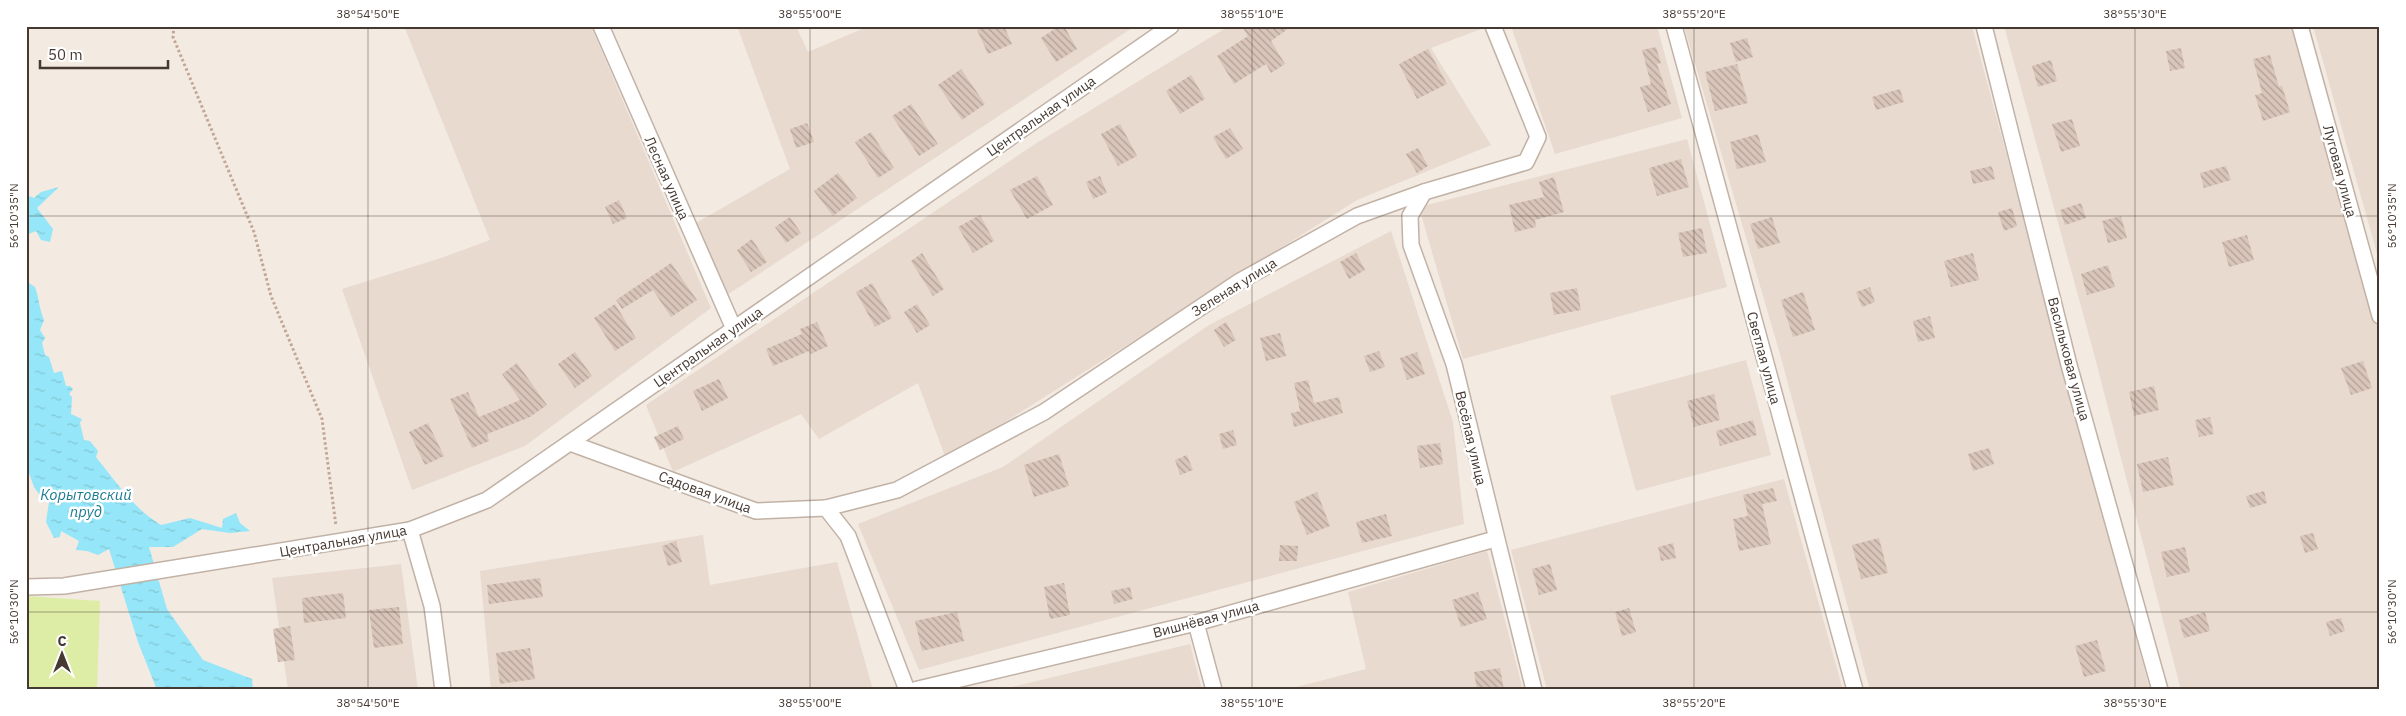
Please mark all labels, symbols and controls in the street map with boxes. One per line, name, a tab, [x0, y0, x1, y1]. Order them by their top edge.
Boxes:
text: 38°54'50"E	[336, 6, 400, 21]
text: 38°55'00"E	[778, 6, 842, 21]
text: 38°55'10"E	[1220, 6, 1284, 21]
text: 38°55'20"E	[1662, 6, 1726, 21]
text: 38°55'30"E	[2103, 6, 2167, 21]
scale bar	[40, 38, 168, 70]
text: 50 m	[48, 45, 83, 64]
street label: Центральная улица	[983, 71, 1099, 160]
street label: Луговая улица	[2319, 123, 2361, 220]
street label: Лесная улица	[641, 133, 694, 223]
text: 56°10'35"N	[6, 183, 21, 249]
text: 56°10'35"N	[2384, 183, 2399, 249]
street label: Зеленая улица	[1188, 253, 1280, 320]
street label: Васильковая улица	[2044, 295, 2094, 423]
street label: Центральная улица	[650, 302, 766, 391]
street label: Светлая улица	[1743, 310, 1785, 407]
street label: Весёлая улица	[1451, 389, 1491, 488]
street label: Садовая улица	[656, 467, 754, 517]
water label: Корытовский пруд	[40, 485, 132, 521]
street label: Центральная улица	[278, 521, 409, 561]
text: 56°10'30"N	[6, 579, 21, 645]
text: 56°10'30"N	[2384, 579, 2399, 645]
street label: Вишнёвая улица	[1151, 596, 1262, 642]
north arrow	[38, 628, 88, 678]
text: С	[57, 632, 67, 650]
text: 38°54'50"E	[336, 695, 400, 710]
text: 38°55'00"E	[778, 695, 842, 710]
text: 38°55'10"E	[1220, 695, 1284, 710]
text: 38°55'20"E	[1662, 695, 1726, 710]
text: 38°55'30"E	[2103, 695, 2167, 710]

